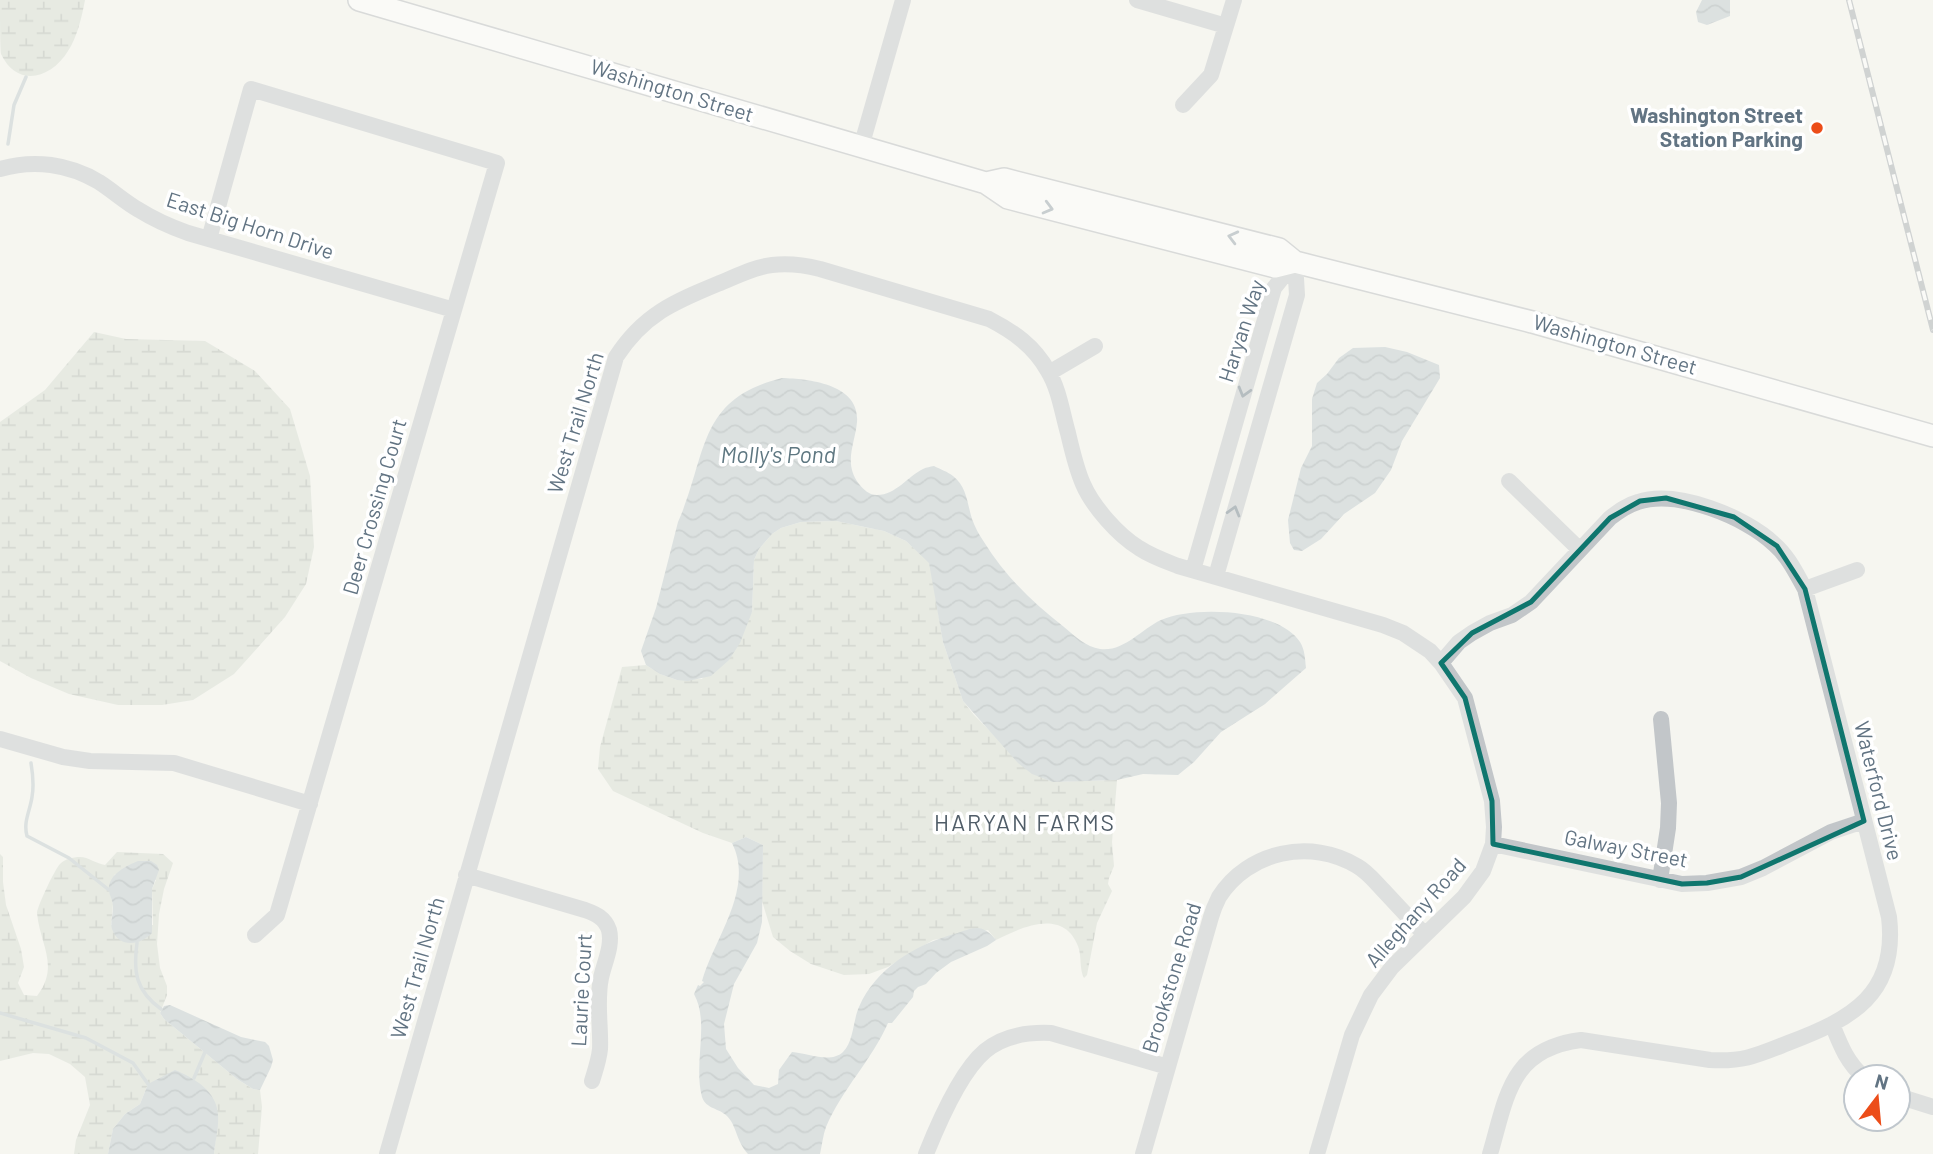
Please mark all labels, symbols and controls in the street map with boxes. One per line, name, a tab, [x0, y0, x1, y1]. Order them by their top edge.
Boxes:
street label: Washington Street	[588, 53, 757, 126]
place label: Washington Street Station Parking	[1630, 102, 1803, 151]
marker: Washington Street Station Parking	[1809, 120, 1825, 136]
street label: East Big Horn Drive	[164, 186, 337, 263]
one-way arrow	[1042, 200, 1054, 214]
one-way arrow	[1227, 231, 1239, 245]
street label: Haryan Way	[1212, 276, 1269, 385]
street label: Washington Street	[1531, 308, 1700, 379]
street label: West Trail North	[541, 349, 608, 496]
one-way arrow	[1238, 386, 1252, 398]
street label: Deer Crossing Court	[336, 416, 411, 597]
water label: Molly's Pond	[720, 440, 836, 468]
one-way arrow	[1226, 505, 1241, 517]
street label: Waterford Drive	[1850, 718, 1909, 863]
district label: HARYAN FARMS	[934, 808, 1116, 836]
street label: Galway Street	[1563, 823, 1690, 872]
street label: Alleghany Road	[1359, 852, 1470, 972]
street label: West Trail North	[384, 894, 449, 1041]
street label: Brookstone Road	[1136, 899, 1205, 1056]
street label: Laurie Court	[565, 933, 596, 1047]
north arrow	[1842, 1063, 1912, 1133]
text: N	[1873, 1068, 1891, 1094]

